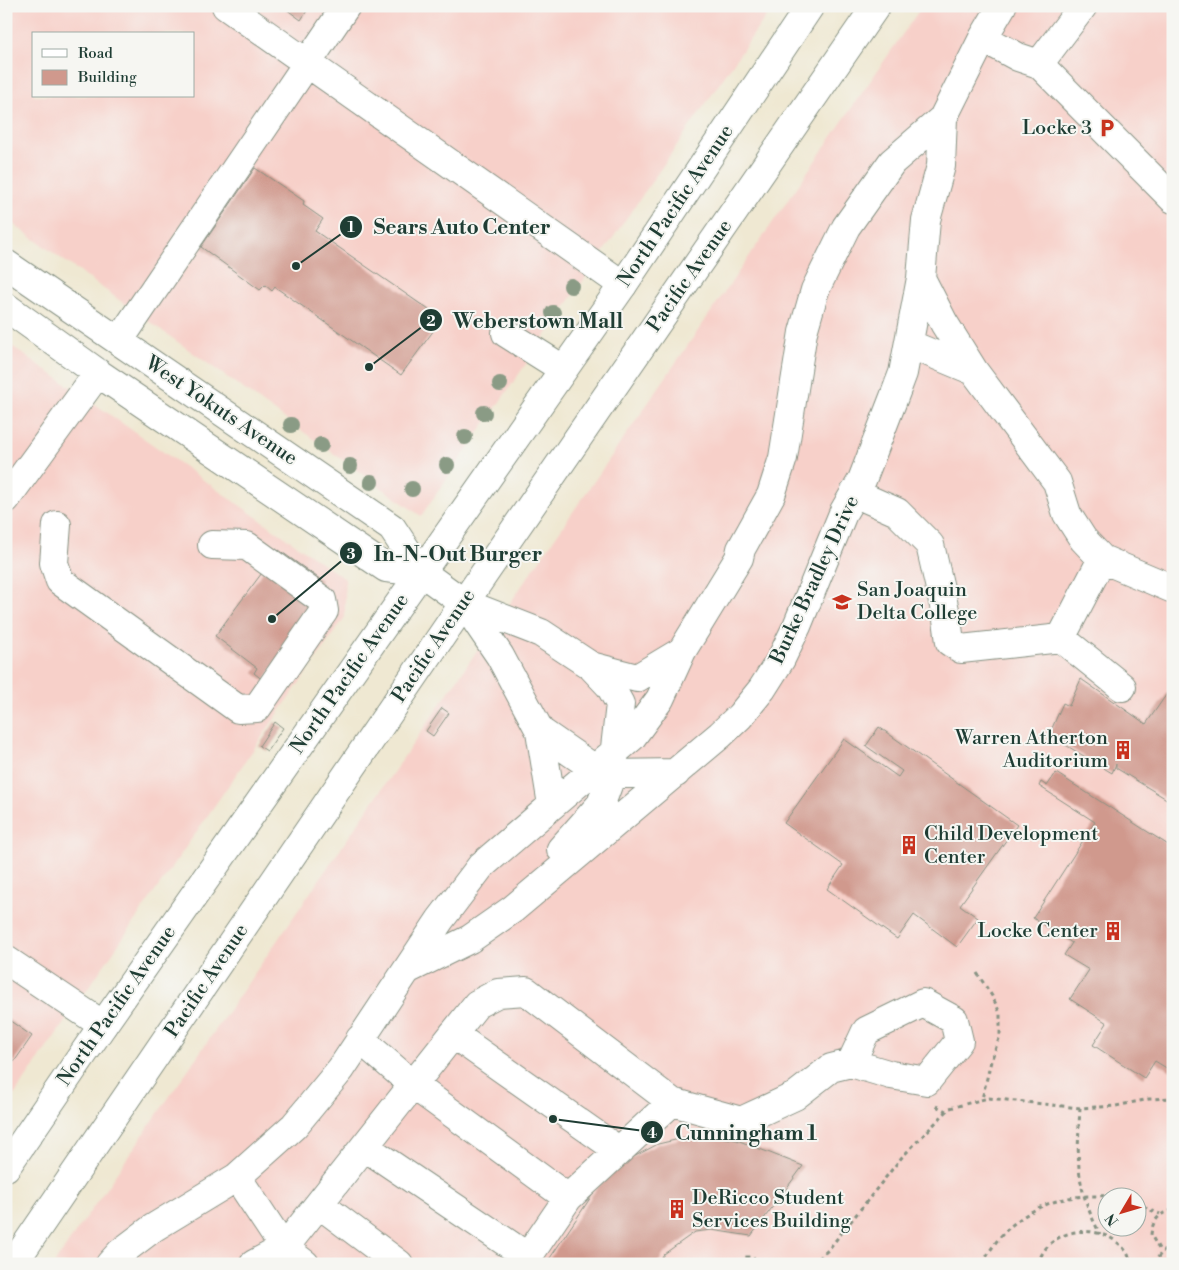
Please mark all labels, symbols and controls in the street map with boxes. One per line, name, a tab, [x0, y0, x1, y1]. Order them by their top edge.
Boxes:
legend	[32, 32, 195, 98]
text: Road	[78, 44, 113, 63]
text: Building	[77, 68, 137, 87]
place label: Locke 3	[1022, 116, 1092, 141]
parking icon: Locke 3	[1096, 117, 1118, 139]
street label: North Pacific Avenue	[613, 120, 739, 292]
callout: Sears Auto Center	[339, 209, 561, 245]
text: Sears Auto Center	[373, 215, 551, 241]
street label: Pacific Avenue	[642, 215, 738, 337]
text: 1	[347, 218, 355, 237]
callout: Weberstown Mall	[418, 302, 633, 338]
text: Weberstown Mall	[452, 309, 623, 335]
text: 2	[426, 312, 436, 331]
street label: West Yokuts Avenue	[139, 350, 302, 471]
street label: Burke Bradley Drive	[765, 492, 865, 669]
callout: In-N-Out Burger	[338, 535, 552, 571]
text: In-N-Out Burger	[374, 542, 542, 568]
text: 3	[346, 545, 356, 564]
place label: San Joaquin Delta College	[857, 578, 977, 626]
street label: Pacific Avenue	[387, 584, 481, 708]
street label: North Pacific Avenue	[285, 589, 415, 759]
school or university icon: San Joaquin Delta College	[831, 591, 853, 613]
place label: Warren Atherton Auditorium	[954, 726, 1108, 774]
building icon: Warren Atherton Auditorium	[1112, 739, 1134, 761]
place label: Child Development Center	[924, 822, 1098, 870]
building icon: Child Development Center	[898, 834, 920, 856]
street label: Pacific Avenue	[160, 919, 254, 1043]
place label: Locke Center	[978, 919, 1098, 944]
building icon: Locke Center	[1102, 920, 1124, 942]
street label: North Pacific Avenue	[52, 921, 182, 1091]
callout: Cunningham 1	[640, 1114, 827, 1150]
text: Cunningham 1	[675, 1121, 817, 1147]
text: 4	[647, 1124, 657, 1143]
place label: DeRicco Student Services Building	[692, 1186, 852, 1234]
north arrow	[1096, 1188, 1146, 1238]
building icon: DeRicco Student Services Building	[666, 1198, 688, 1220]
text: N	[1102, 1209, 1123, 1229]

